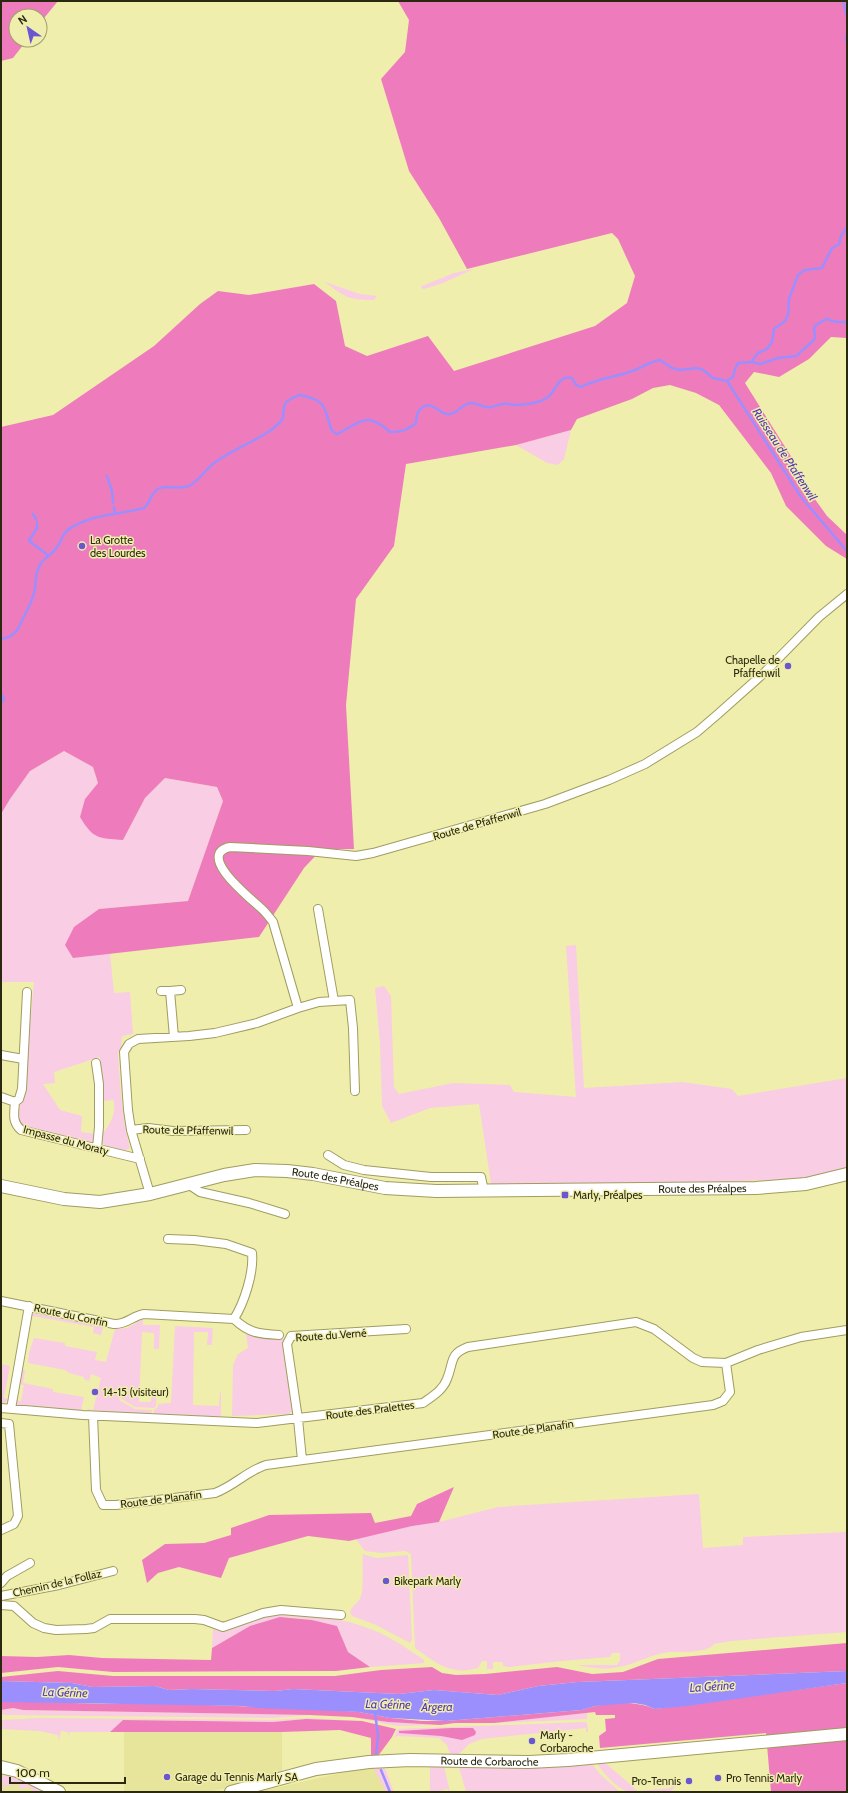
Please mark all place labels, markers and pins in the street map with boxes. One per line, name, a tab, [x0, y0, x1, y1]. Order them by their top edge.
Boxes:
place label: La Grotte des Lourdes	[90, 533, 146, 560]
marker: La Grotte des Lourdes	[77, 541, 87, 551]
place label: Chapelle de Pfaffenwil	[725, 653, 780, 680]
marker: Chapelle de Pfaffenwil	[783, 661, 793, 671]
place label: Marly, Préalpes	[573, 1188, 643, 1202]
marker: Marly, Préalpes	[560, 1190, 570, 1200]
place label: 14-15 (visiteur)	[103, 1385, 169, 1399]
marker: 14-15 (visiteur)	[90, 1387, 100, 1397]
place label: Bikepark Marly	[394, 1574, 462, 1588]
marker: Bikepark Marly	[381, 1576, 391, 1586]
place label: Marly - Corbaroche	[540, 1728, 594, 1755]
marker: Marly - Corbaroche	[527, 1736, 537, 1746]
place label: Garage du Tennis Marly SA	[175, 1770, 298, 1784]
place label: Pro Tennis Marly	[726, 1771, 802, 1785]
marker: Garage du Tennis Marly SA	[162, 1772, 172, 1782]
marker: Pro Tennis Marly	[713, 1773, 723, 1783]
place label: Pro-Tennis	[631, 1774, 681, 1788]
marker: Pro-Tennis	[684, 1776, 694, 1786]

